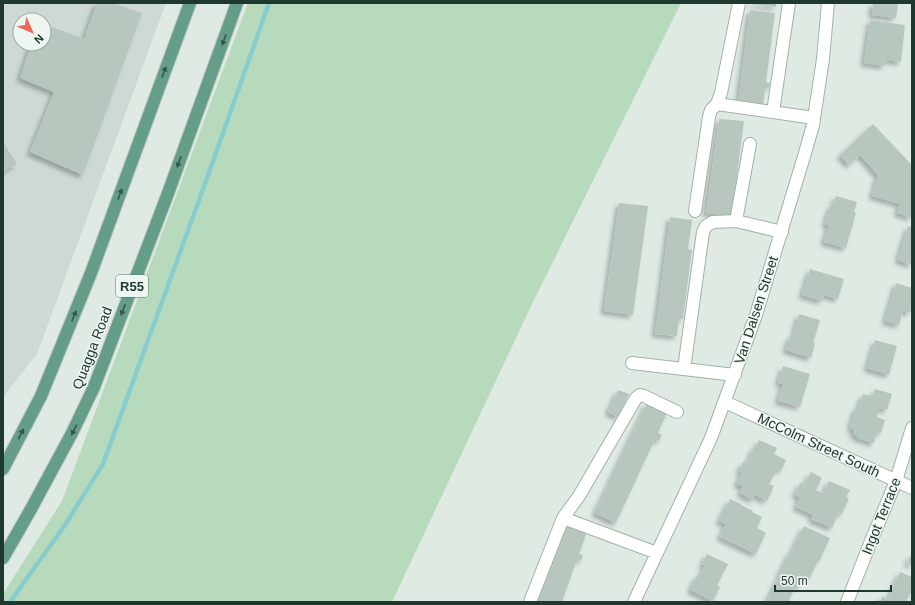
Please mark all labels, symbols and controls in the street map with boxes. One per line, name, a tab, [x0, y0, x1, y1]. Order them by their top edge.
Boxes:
north arrow	[12, 12, 52, 52]
text: N	[32, 32, 46, 46]
one-way arrow	[220, 34, 226, 46]
one-way arrow	[162, 66, 168, 78]
one-way arrow	[176, 156, 182, 168]
one-way arrow	[117, 188, 123, 200]
street label: Van Dalsen Street	[731, 254, 781, 366]
road number: R55	[116, 275, 148, 297]
street label: Quagga Road	[69, 304, 115, 392]
one-way arrow	[120, 304, 126, 316]
one-way arrow	[71, 310, 77, 321]
street label: McColm Street South	[755, 410, 883, 480]
one-way arrow	[70, 424, 77, 435]
one-way arrow	[18, 429, 25, 440]
street label: Ingot Terrace	[858, 475, 904, 557]
scale bar	[775, 567, 891, 593]
text: 50 m	[781, 574, 808, 588]

